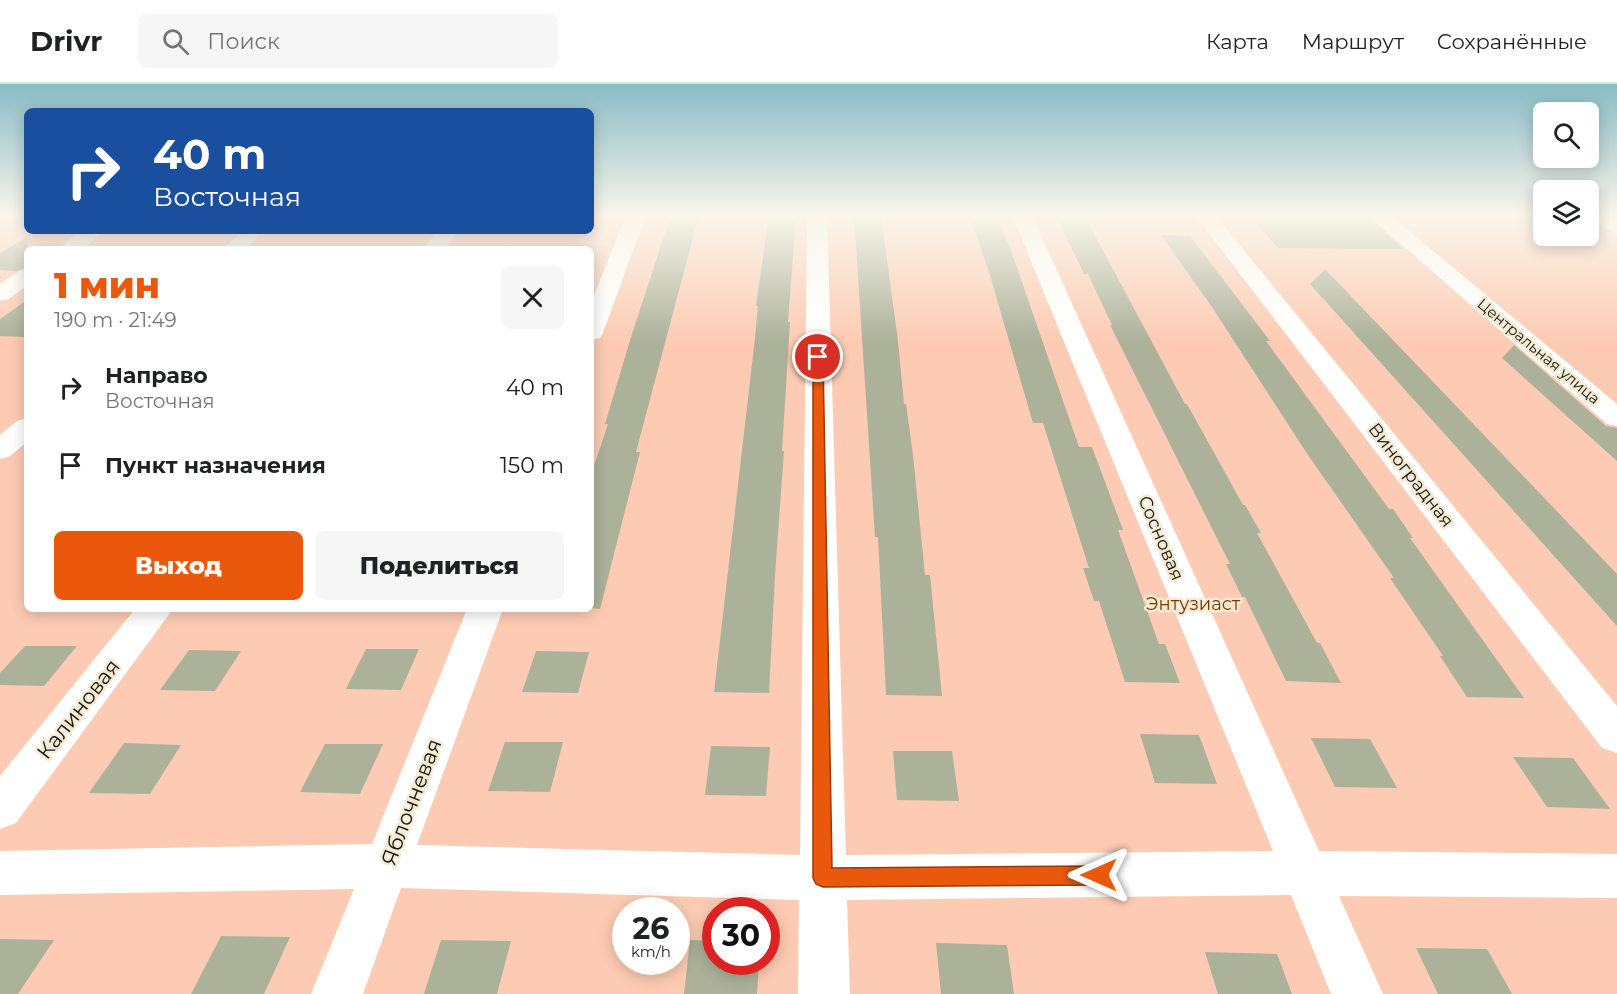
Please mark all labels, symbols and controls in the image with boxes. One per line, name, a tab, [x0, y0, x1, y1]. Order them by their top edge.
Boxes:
search box	[138, 14, 558, 68]
text: Drivr	[30, 24, 102, 58]
icon: search	[159, 25, 192, 58]
text: Поиск	[207, 28, 280, 55]
text: Карта	[1206, 29, 1269, 54]
text: Маршрут	[1302, 29, 1404, 54]
text: Сохранённые	[1437, 29, 1587, 54]
map controls	[1533, 102, 1599, 246]
button: search	[1533, 102, 1599, 168]
text: 40 m	[153, 128, 266, 180]
icon: right	[54, 132, 132, 210]
text: Восточная	[153, 180, 301, 213]
button: layers	[1533, 180, 1599, 246]
text: 1 мин	[54, 263, 160, 307]
button: close	[501, 266, 564, 329]
street label: Центральная улица	[1474, 294, 1604, 408]
text: 190 m · 21:49	[54, 308, 177, 332]
pin	[792, 331, 843, 382]
icon: arrive	[801, 340, 834, 373]
text: Направо	[105, 362, 208, 389]
icon: right	[54, 371, 87, 404]
text: 40 m	[506, 374, 564, 401]
text: Восточная	[105, 389, 215, 413]
street label: Виноградная	[1364, 419, 1458, 531]
icon: arrive	[54, 449, 87, 482]
text: Пункт назначения	[105, 452, 326, 479]
text: 150 m	[500, 452, 564, 479]
street label: Сосновая	[1133, 492, 1189, 584]
button: Выход	[54, 531, 303, 600]
button: Поделиться	[315, 531, 564, 600]
park label: Энтузиаст	[1146, 593, 1241, 615]
street label: Калиновая	[31, 654, 125, 764]
street label: Яблочневая	[375, 735, 447, 869]
position arrow	[1067, 843, 1131, 907]
speed limit sign: 30	[702, 897, 780, 975]
text: 26	[633, 910, 669, 947]
text: km/h	[631, 942, 671, 961]

